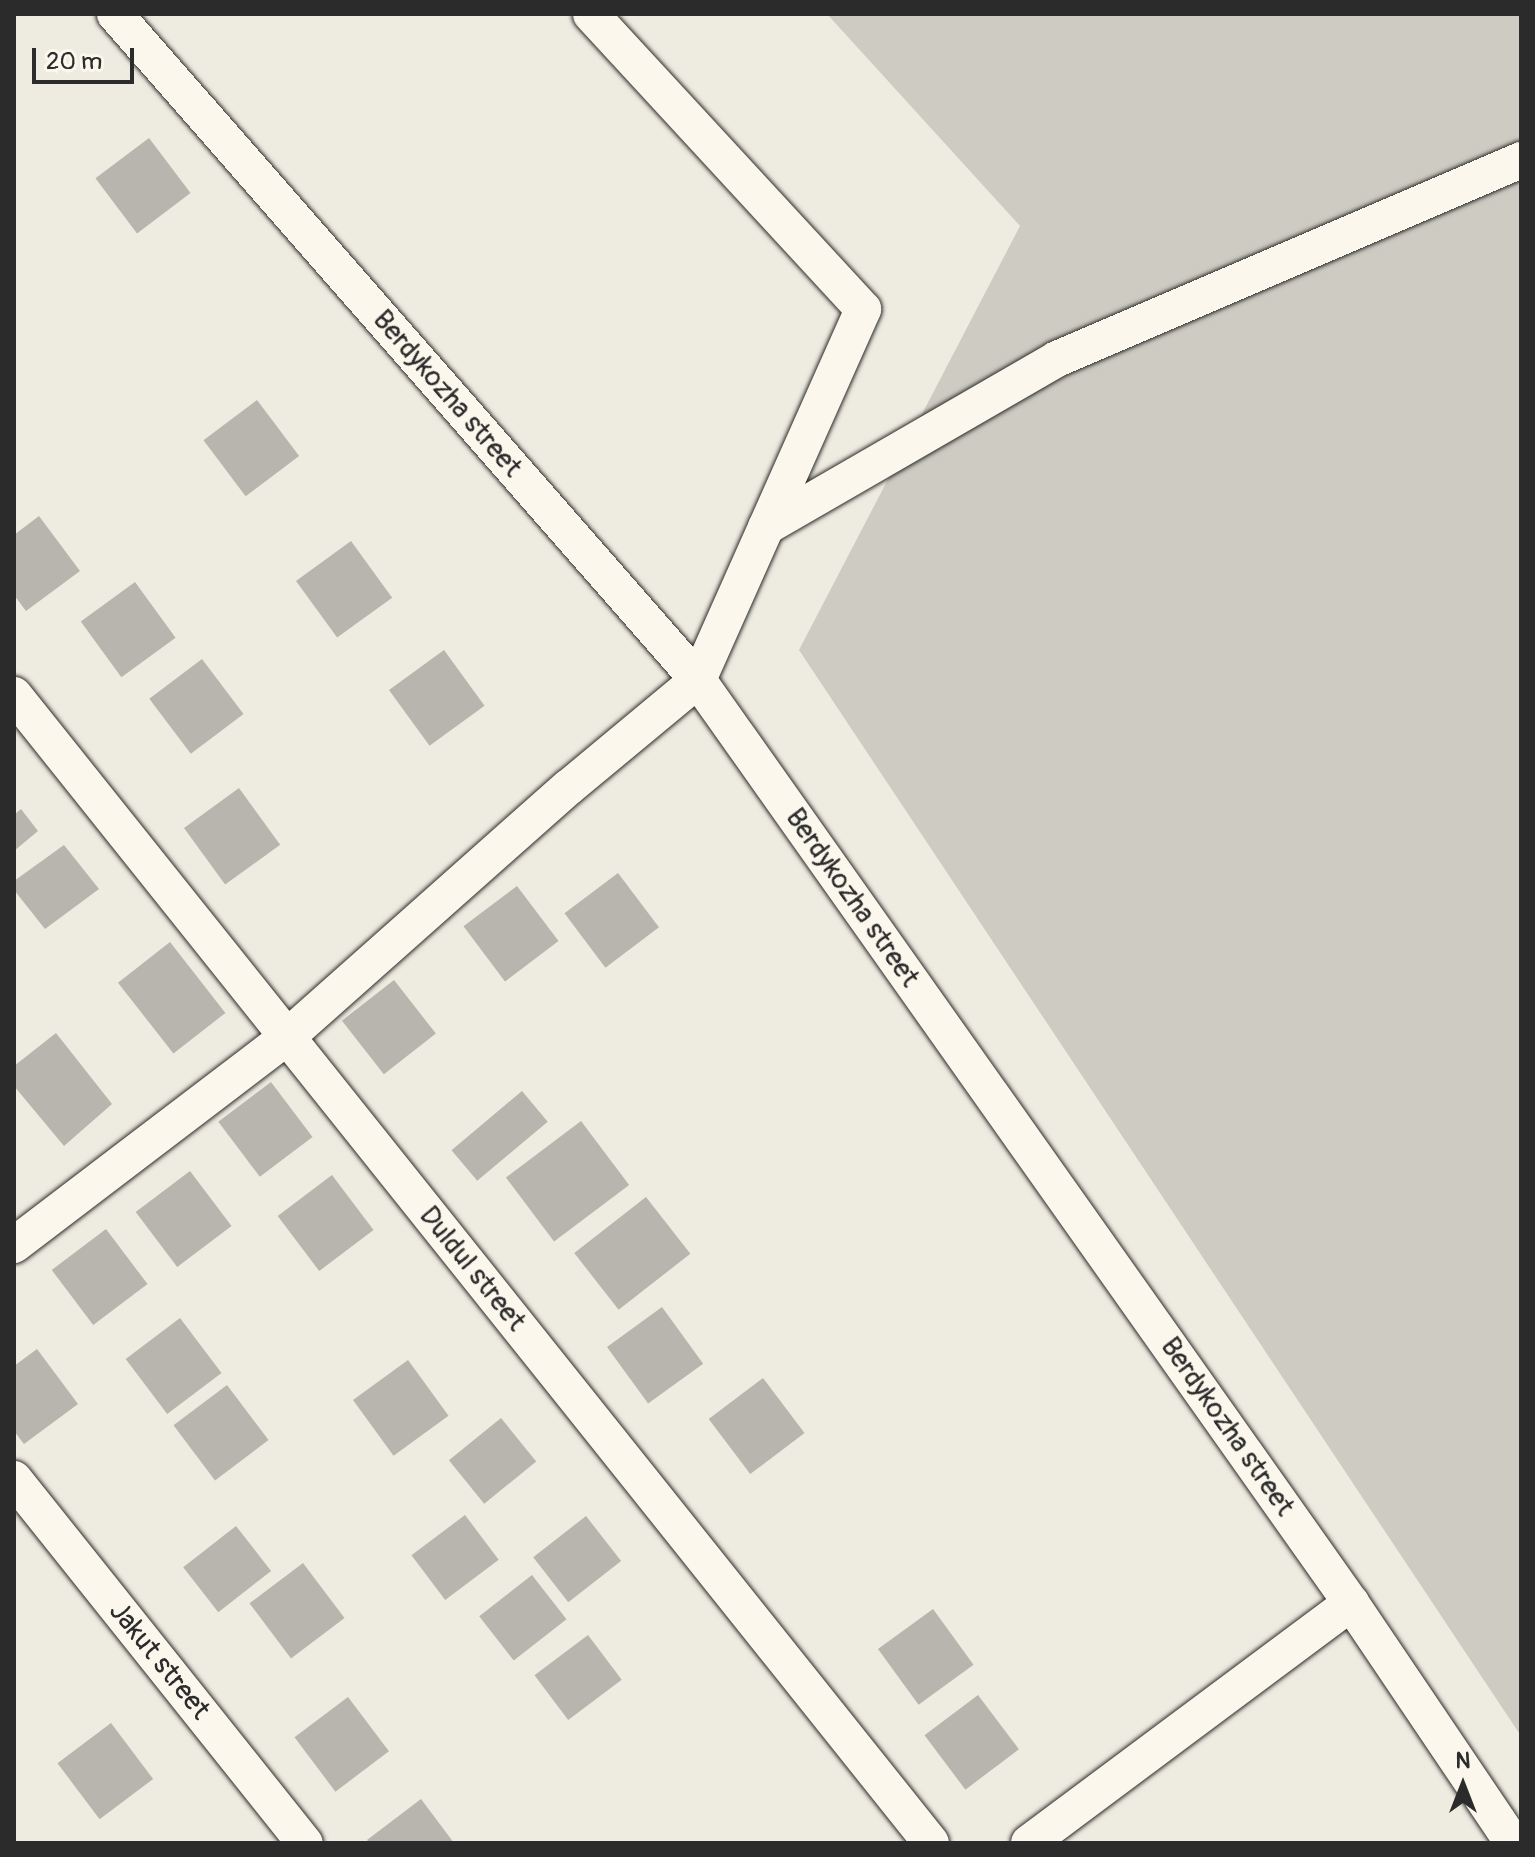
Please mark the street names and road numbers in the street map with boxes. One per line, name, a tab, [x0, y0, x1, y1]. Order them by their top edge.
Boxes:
street label: Berdykozha street	[365, 304, 529, 484]
street label: Berdykozha street	[778, 802, 926, 994]
street label: Duldul street	[412, 1200, 532, 1338]
street label: Berdykozha street	[1153, 1331, 1301, 1523]
street label: Jakut street	[101, 1595, 217, 1727]

